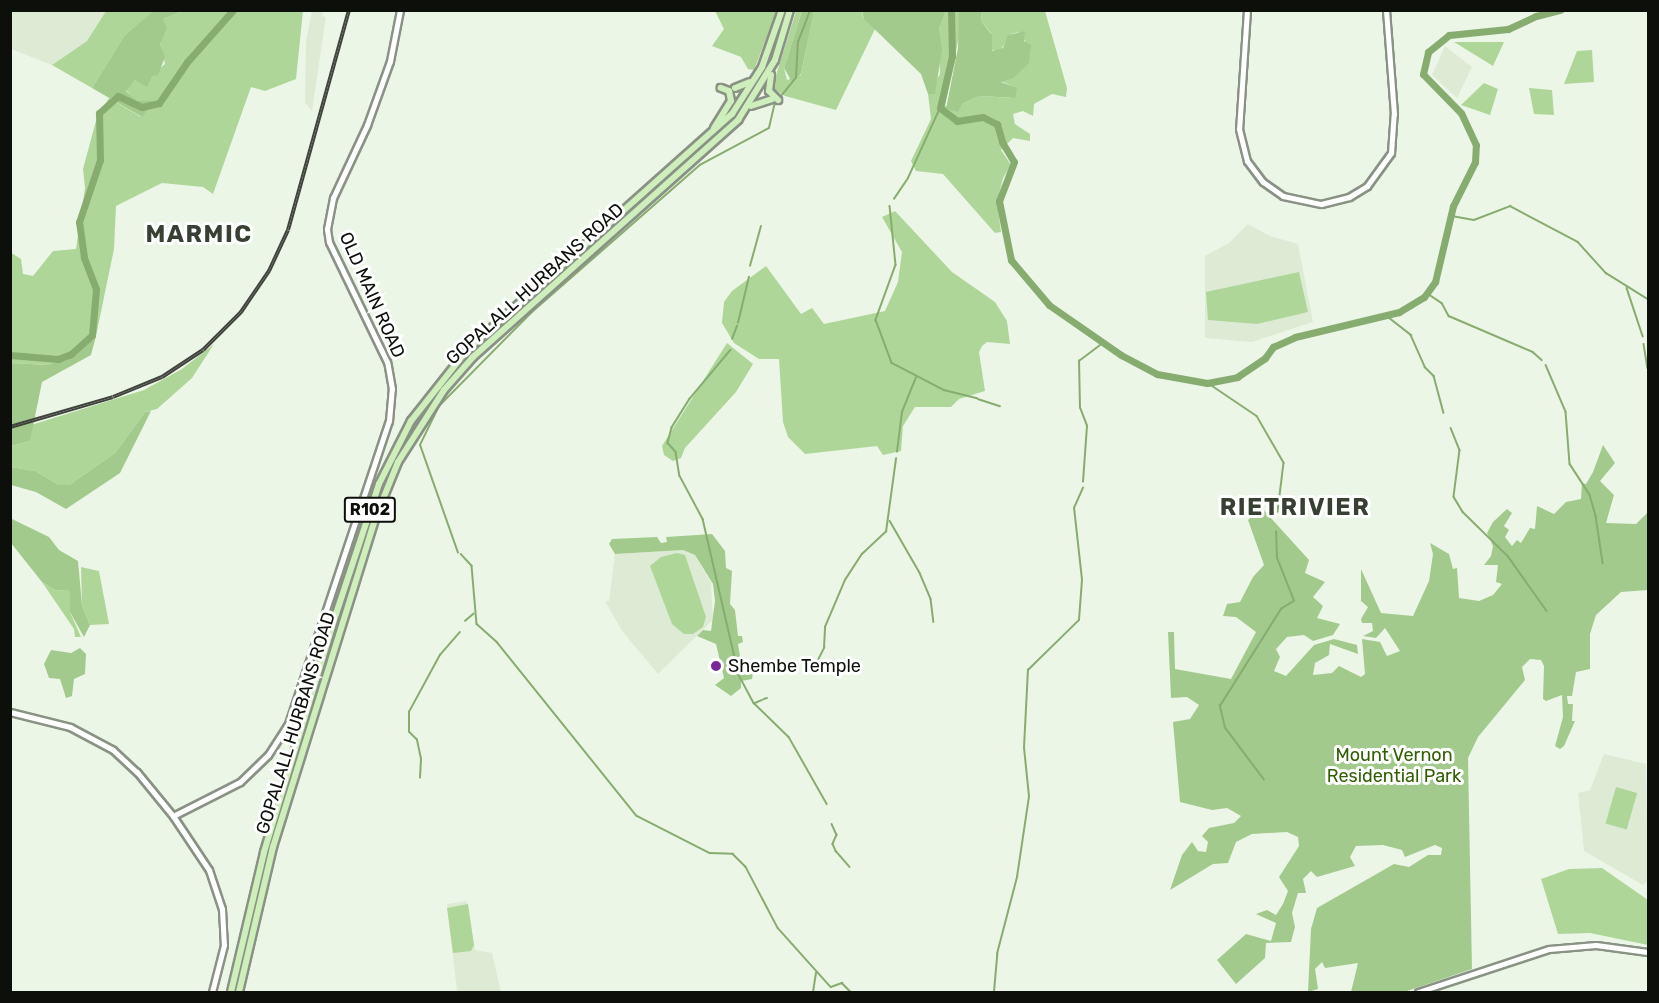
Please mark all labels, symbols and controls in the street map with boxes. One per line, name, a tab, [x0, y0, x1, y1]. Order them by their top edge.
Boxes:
street label: GOPALALL HURBANS ROAD	[442, 198, 628, 370]
district label: MARMIC	[145, 221, 253, 249]
street label: OLD MAIN ROAD	[335, 229, 409, 361]
district label: RIETRIVIER	[1220, 494, 1370, 522]
road number: R102	[343, 497, 397, 523]
street label: GOPALALL HURBANS ROAD	[252, 609, 340, 837]
place label: Shembe Temple	[728, 655, 861, 677]
marker: Shembe Temple	[709, 659, 723, 673]
park label: Mount Vernon Residential Park	[1327, 745, 1461, 788]

